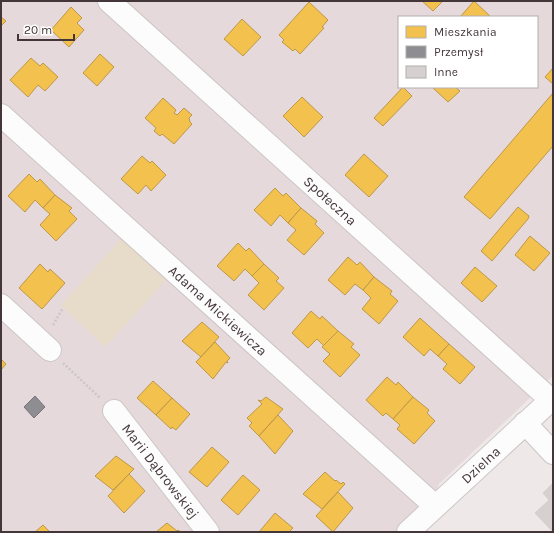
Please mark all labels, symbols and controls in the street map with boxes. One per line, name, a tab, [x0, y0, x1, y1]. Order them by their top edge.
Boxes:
scale bar	[18, 16, 74, 42]
legend	[398, 16, 538, 88]
text: 20 m	[24, 23, 52, 37]
text: Mieszkania	[434, 25, 497, 39]
text: Przemysł	[434, 45, 484, 59]
text: Inne	[434, 65, 458, 79]
street label: Społeczna	[300, 172, 360, 229]
street label: Adama Mickiewicza	[165, 262, 271, 359]
street label: Marii Dąbrowskiej	[118, 420, 203, 522]
street label: Dzielna	[458, 442, 504, 487]

